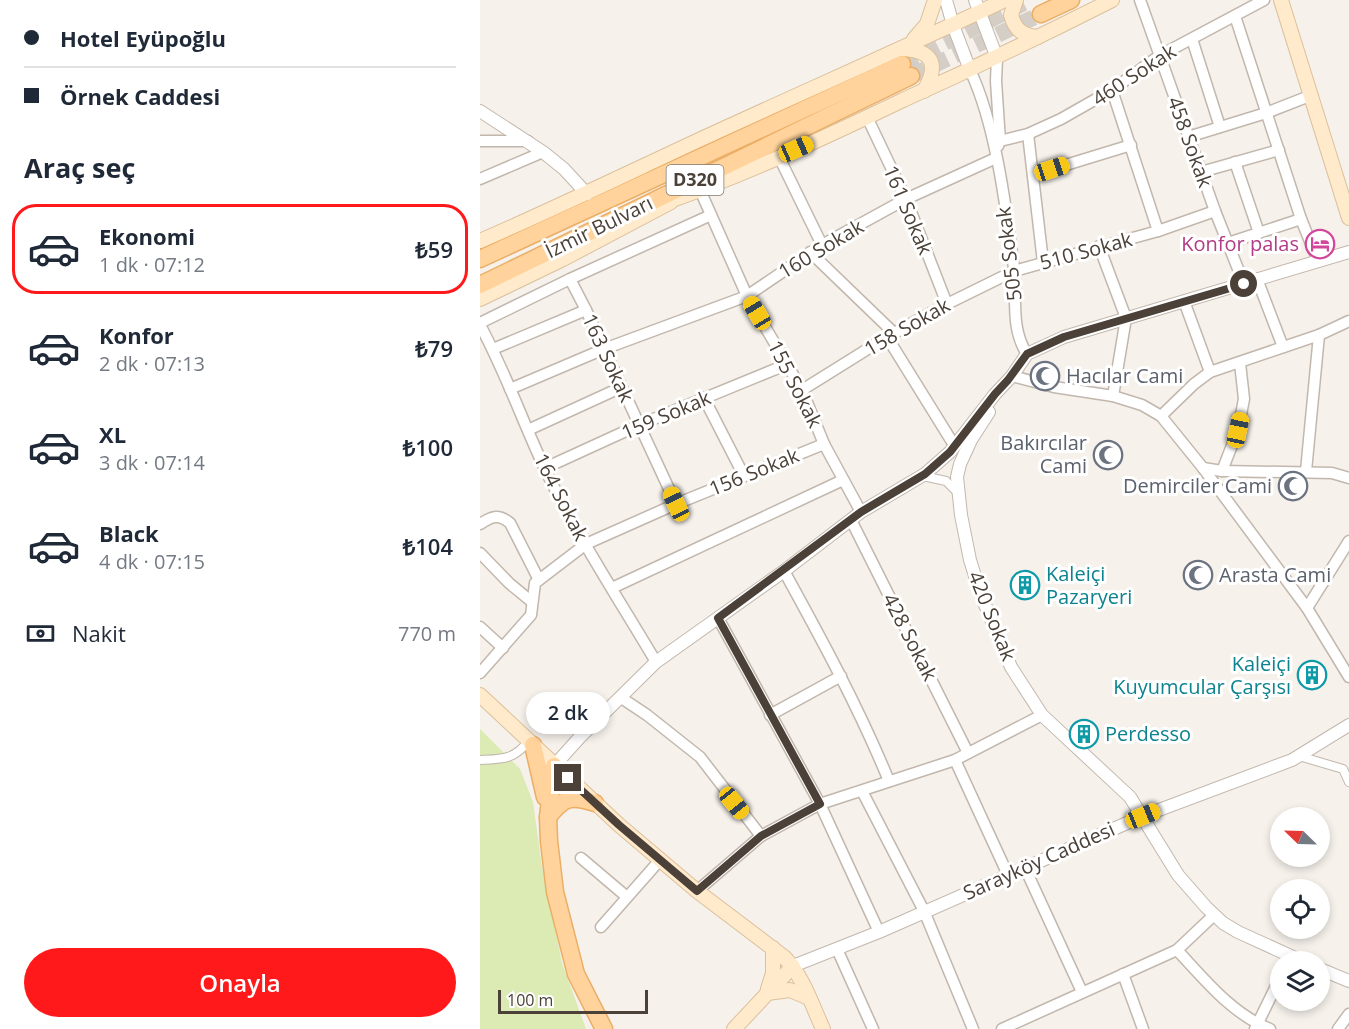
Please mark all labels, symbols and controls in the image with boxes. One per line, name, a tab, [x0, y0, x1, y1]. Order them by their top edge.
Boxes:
text: Hotel Eyüpoğlu	[60, 23, 226, 53]
street label: 460 Sokak	[1087, 37, 1181, 112]
text: Örnek Caddesi	[60, 81, 220, 111]
street label: 458 Sokak	[1162, 93, 1220, 191]
car	[776, 133, 816, 165]
text: Araç seç	[24, 149, 135, 186]
car	[1032, 155, 1072, 183]
street label: 161 Sokak	[878, 161, 940, 259]
road number: D320	[666, 165, 724, 195]
street label: İzmir Bulvarı	[541, 189, 657, 264]
street label: 505 Sokak	[989, 205, 1028, 303]
street label: 160 Sokak	[773, 212, 869, 285]
text: Ekonomi	[99, 221, 195, 251]
icon: car	[27, 222, 81, 276]
street label: 510 Sokak	[1037, 225, 1136, 276]
hotel icon: Konfor palas	[1304, 228, 1336, 260]
place label: Konfor palas	[1181, 230, 1299, 257]
text: ₺59	[415, 234, 453, 264]
text: 1 dk · 07:12	[99, 251, 205, 278]
route start	[1230, 270, 1257, 297]
street label: 158 Sokak	[859, 291, 955, 362]
car	[740, 293, 774, 333]
street label: 163 Sokak	[576, 309, 641, 407]
text: Konfor	[99, 320, 174, 350]
icon: car	[27, 321, 81, 375]
text: ₺79	[415, 333, 453, 363]
street label: 155 Sokak	[762, 335, 829, 432]
text: 2 dk · 07:13	[99, 350, 205, 377]
mosque icon: Hacılar Cami	[1029, 360, 1061, 392]
place label: Hacılar Cami	[1066, 362, 1183, 389]
street label: 159 Sokak	[617, 383, 715, 445]
car	[1225, 411, 1251, 449]
text: XL	[99, 419, 126, 449]
icon: car	[27, 420, 81, 474]
place label: Bakırcılar Cami	[1000, 429, 1087, 479]
text: ₺100	[403, 432, 453, 462]
mosque icon: Bakırcılar Cami	[1092, 439, 1124, 471]
street label: 156 Sokak	[705, 441, 803, 502]
street label: 164 Sokak	[528, 448, 595, 545]
text: 3 dk · 07:14	[99, 449, 205, 476]
mosque icon: Demirciler Cami	[1277, 470, 1309, 502]
place label: Demirciler Cami	[1123, 472, 1272, 499]
car	[660, 484, 692, 524]
text: Black	[99, 518, 159, 548]
icon: car	[27, 519, 81, 573]
text: ₺104	[403, 531, 453, 561]
text: 4 dk · 07:15	[99, 548, 205, 575]
mosque icon: Arasta Cami	[1182, 559, 1214, 591]
place label: Kaleiçi Pazaryeri	[1046, 560, 1132, 610]
place label: Arasta Cami	[1219, 561, 1331, 588]
street label: 420 Sokak	[962, 567, 1023, 665]
building icon: Kaleiçi Pazaryeri	[1009, 569, 1041, 601]
street label: 428 Sokak	[877, 588, 944, 685]
icon: cash	[24, 617, 57, 650]
text: Nakit	[72, 618, 126, 648]
text: 770 m	[398, 620, 456, 647]
place label: Kaleiçi Kuyumcular Çarşısı	[1113, 650, 1291, 700]
building icon: Kaleiçi Kuyumcular Çarşısı	[1296, 659, 1328, 691]
callout: 2 dk	[526, 691, 610, 733]
text: 2 dk	[548, 699, 588, 726]
building icon: Perdesso	[1068, 718, 1100, 750]
place label: Perdesso	[1105, 720, 1191, 747]
route end	[554, 764, 581, 791]
car	[716, 783, 752, 823]
car	[1123, 801, 1163, 831]
north arrow	[1270, 807, 1330, 867]
map controls	[1270, 807, 1330, 1011]
street label: Sarayköy Caddesi	[959, 815, 1119, 906]
button: locate	[1270, 879, 1330, 939]
button: Onayla	[24, 948, 456, 1017]
button: layers	[1270, 951, 1330, 1011]
scale bar	[498, 987, 648, 1014]
text: 100 m	[507, 989, 553, 1011]

